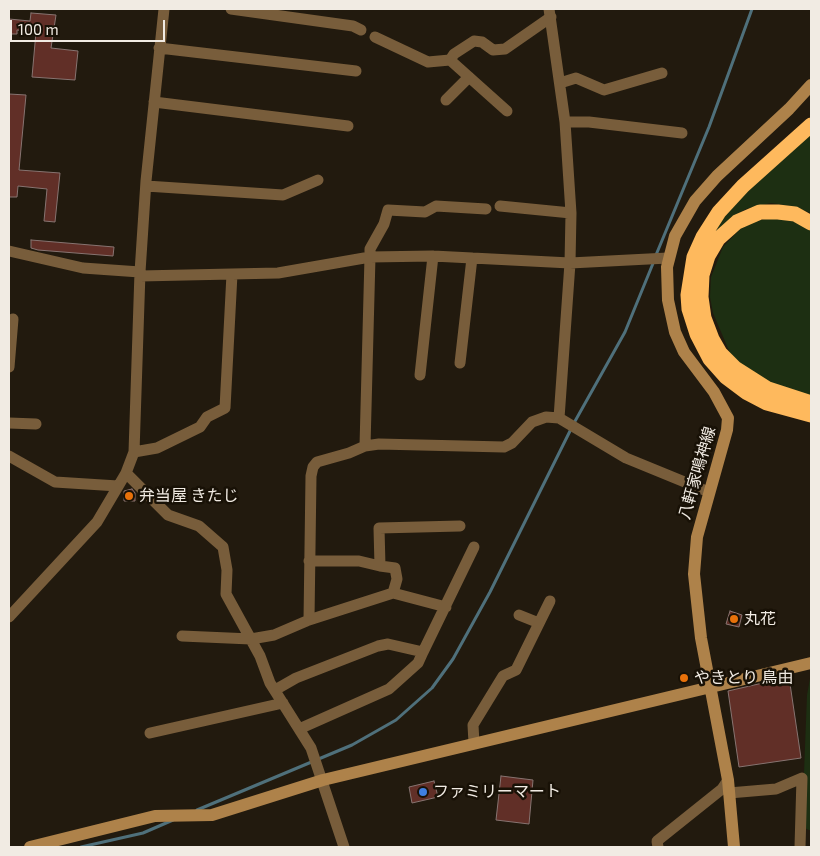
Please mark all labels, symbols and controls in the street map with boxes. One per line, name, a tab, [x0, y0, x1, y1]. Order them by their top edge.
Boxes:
scale bar	[12, 10, 168, 42]
text: 100 m	[18, 20, 59, 38]
street label: 八軒家鳴神線	[675, 424, 719, 522]
place label: 弁当屋 きたじ	[139, 486, 239, 506]
marker: 弁当屋 きたじ	[123, 490, 135, 502]
place label: 丸花	[744, 609, 776, 629]
marker: 丸花	[728, 613, 740, 625]
place label: やきとり 鳥由	[694, 668, 794, 688]
marker: やきとり 鳥由	[678, 672, 690, 684]
place label: ファミリーマート	[433, 782, 561, 802]
marker: ファミリーマート	[417, 786, 429, 798]

